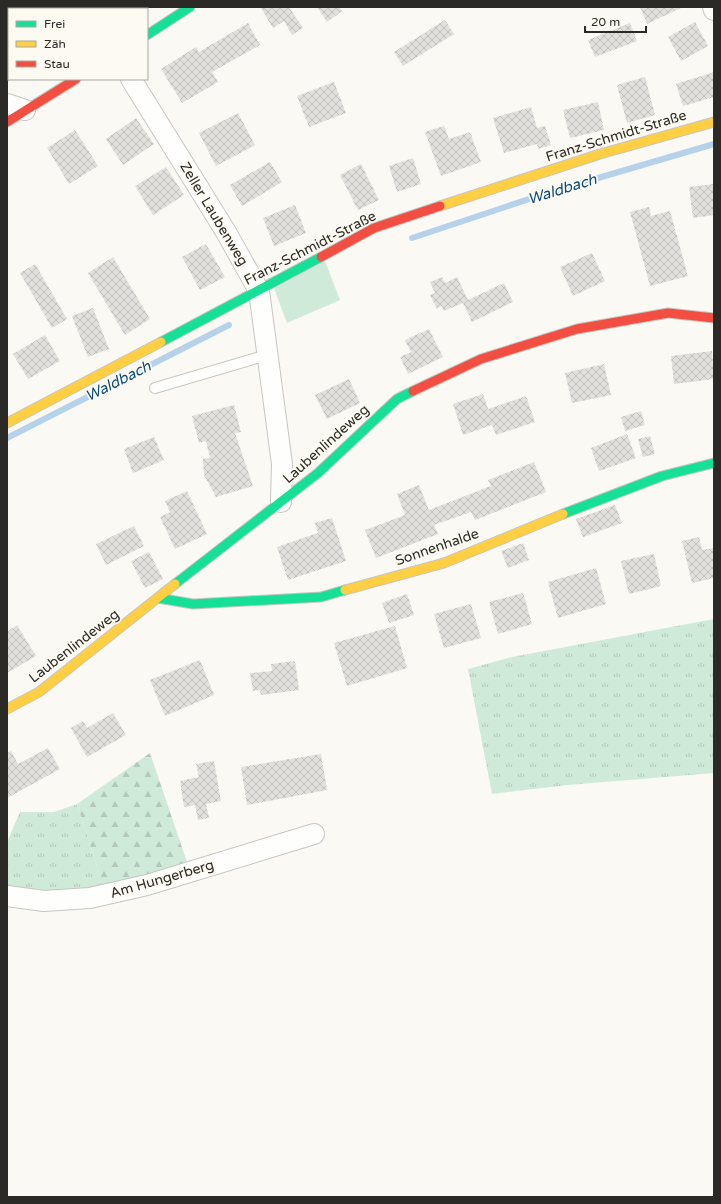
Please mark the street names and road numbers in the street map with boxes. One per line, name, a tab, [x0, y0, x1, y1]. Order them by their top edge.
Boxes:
street label: Franz-Schmidt-Straße	[544, 106, 688, 166]
street label: Zeller Laubenweg	[176, 159, 252, 269]
street label: Franz-Schmidt-Straße	[241, 207, 379, 289]
street label: Laubenlindeweg	[280, 401, 372, 487]
street label: Sonnenhalde	[393, 525, 481, 569]
street label: Laubenlindeweg	[26, 606, 122, 686]
street label: Am Hungerberg	[108, 856, 216, 902]

